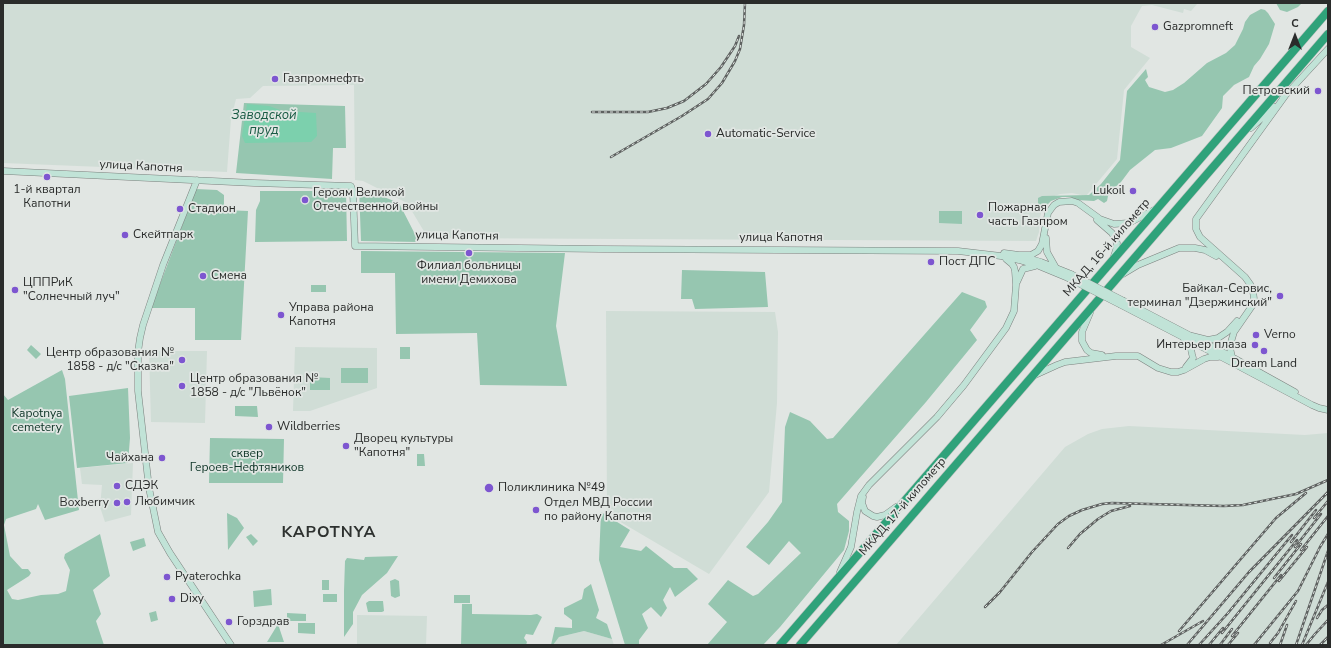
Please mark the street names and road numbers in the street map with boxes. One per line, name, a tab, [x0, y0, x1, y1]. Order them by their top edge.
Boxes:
street label: улица Капотня	[99, 158, 183, 176]
street label: МКАД, 16-й километр	[1061, 196, 1153, 300]
street label: улица Капотня	[415, 228, 499, 244]
street label: улица Капотня	[739, 231, 823, 245]
street label: МКАД, 17-й километр	[857, 455, 949, 559]

